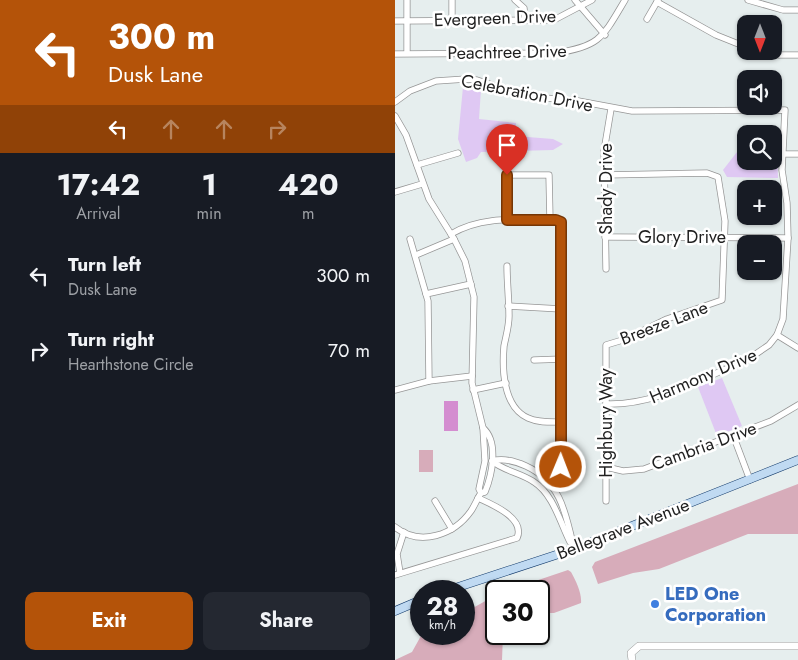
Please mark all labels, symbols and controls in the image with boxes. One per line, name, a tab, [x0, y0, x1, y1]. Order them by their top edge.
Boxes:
street label: Evergreen Drive	[433, 3, 557, 33]
text: 300 m	[108, 12, 215, 62]
north arrow	[737, 15, 783, 60]
map controls	[737, 15, 782, 280]
icon: left	[25, 20, 90, 85]
street label: Peachtree Drive	[447, 38, 567, 66]
text: Dusk Lane	[108, 58, 203, 90]
street label: Celebration Drive	[459, 67, 595, 119]
button: sound	[737, 70, 782, 115]
icon: left	[104, 115, 132, 143]
icon: ahead	[157, 115, 185, 143]
icon: ahead	[210, 115, 238, 143]
icon: right	[263, 115, 291, 143]
pin	[486, 124, 528, 175]
button: search	[737, 125, 782, 170]
icon: arrive	[493, 131, 521, 159]
street label: Shady Drive	[593, 143, 619, 235]
text: 17:42	[56, 163, 140, 206]
text: 1	[201, 163, 217, 206]
text: 420	[278, 163, 339, 206]
button: +	[737, 180, 782, 225]
text: Arrival	[76, 202, 120, 225]
text: min	[197, 202, 222, 225]
text: m	[302, 202, 315, 225]
street label: Glory Drive	[638, 224, 726, 250]
button: −	[737, 235, 782, 280]
text: Turn left	[68, 251, 141, 278]
icon: left	[25, 262, 53, 290]
text: 300 m	[316, 262, 370, 289]
text: Dusk Lane	[68, 278, 137, 301]
street label: Breeze Lane	[616, 294, 712, 352]
text: Turn right	[68, 326, 154, 353]
icon: right	[25, 337, 53, 365]
text: 70 m	[328, 337, 370, 364]
street label: Harmony Drive	[645, 342, 761, 410]
text: Hearthstone Circle	[68, 353, 194, 376]
street label: Highbury Way	[593, 368, 619, 478]
street label: Cambria Drive	[648, 415, 760, 477]
position arrow	[534, 440, 586, 492]
street label: Bellegrave Avenue	[553, 492, 693, 566]
speed limit sign: 30	[485, 580, 550, 645]
place label: LED One Corporation	[665, 581, 766, 628]
text: 28	[426, 588, 459, 624]
button: Exit	[25, 592, 193, 650]
button: Share	[203, 592, 370, 650]
marker: LED One Corporation	[649, 598, 661, 610]
text: km/h	[429, 616, 456, 634]

